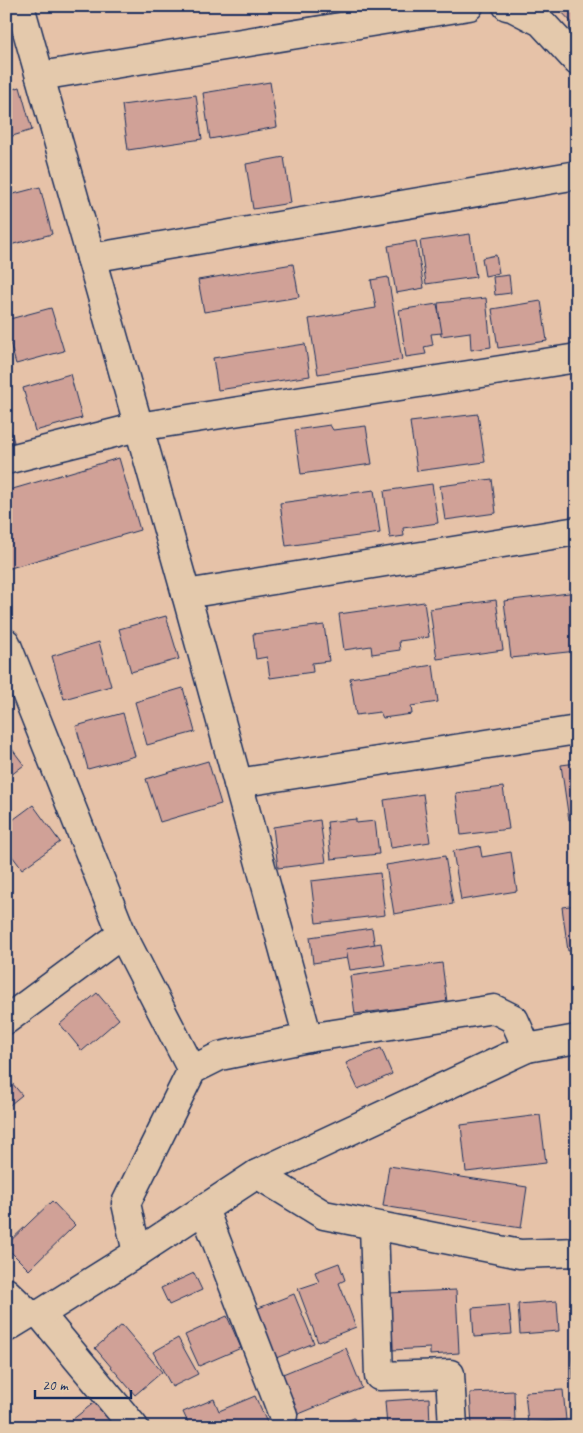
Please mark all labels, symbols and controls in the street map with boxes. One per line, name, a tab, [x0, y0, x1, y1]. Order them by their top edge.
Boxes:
scale bar	[35, 1368, 131, 1400]
text: 20 m	[42, 1376, 69, 1395]

